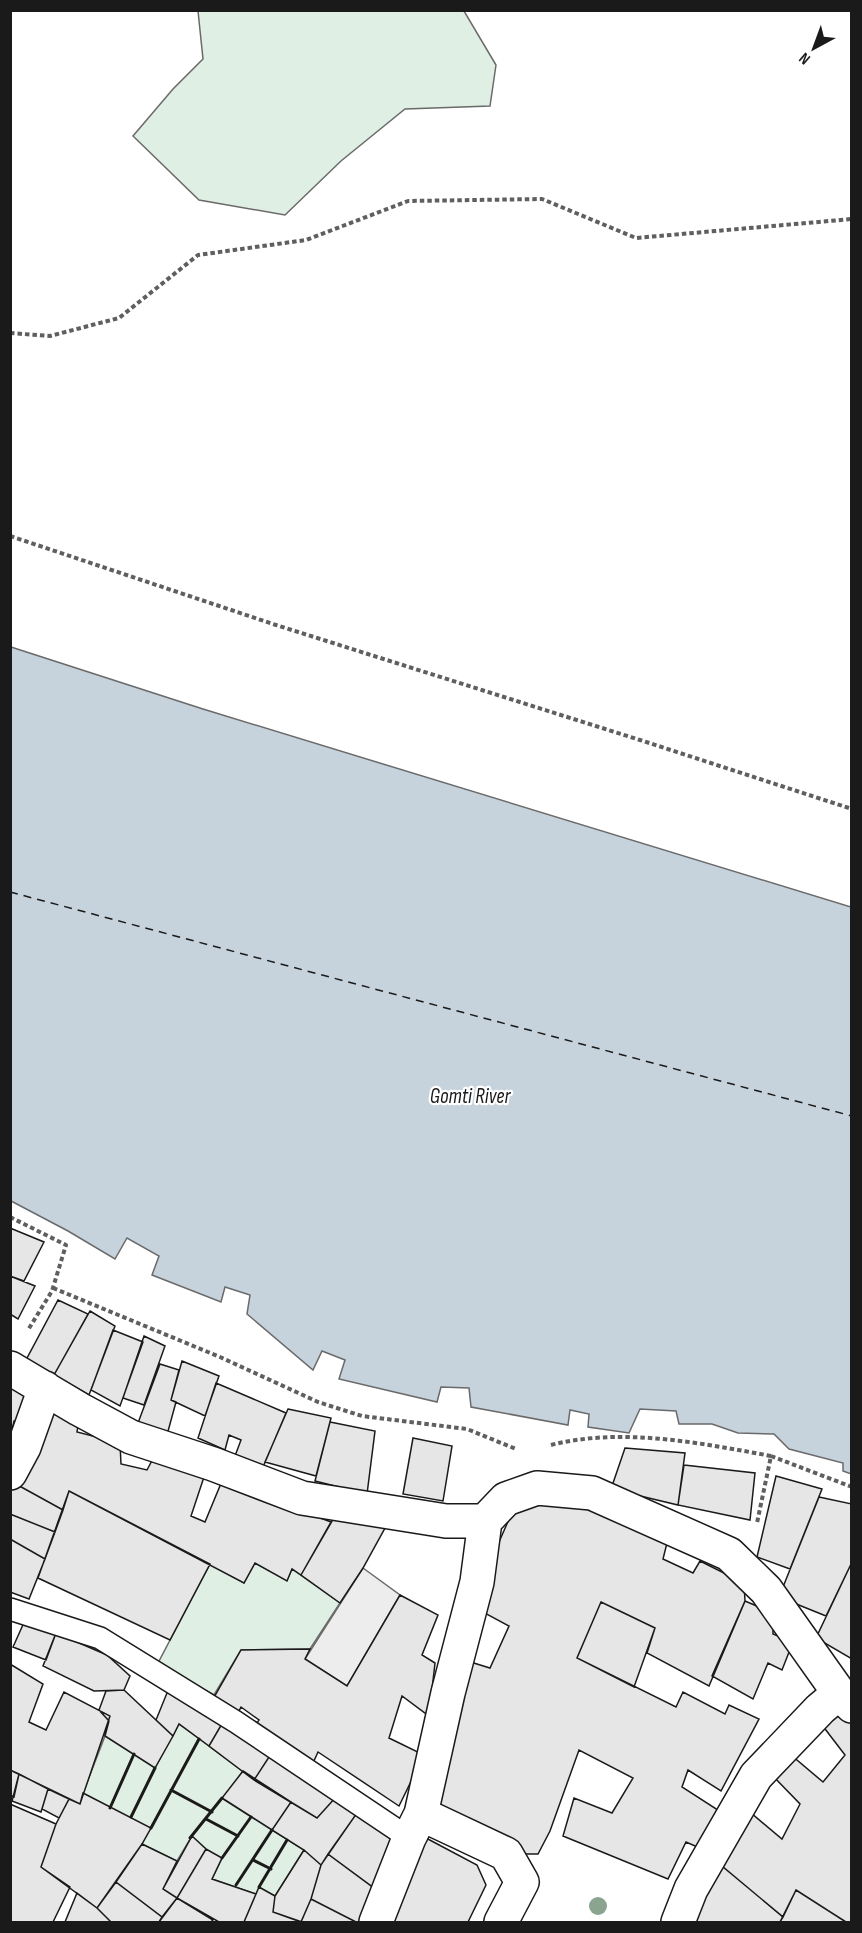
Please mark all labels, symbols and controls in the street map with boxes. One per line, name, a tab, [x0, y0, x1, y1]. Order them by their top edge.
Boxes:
north arrow	[784, 18, 844, 78]
text: N	[796, 48, 815, 68]
water label: Gomti River	[430, 1084, 511, 1109]

